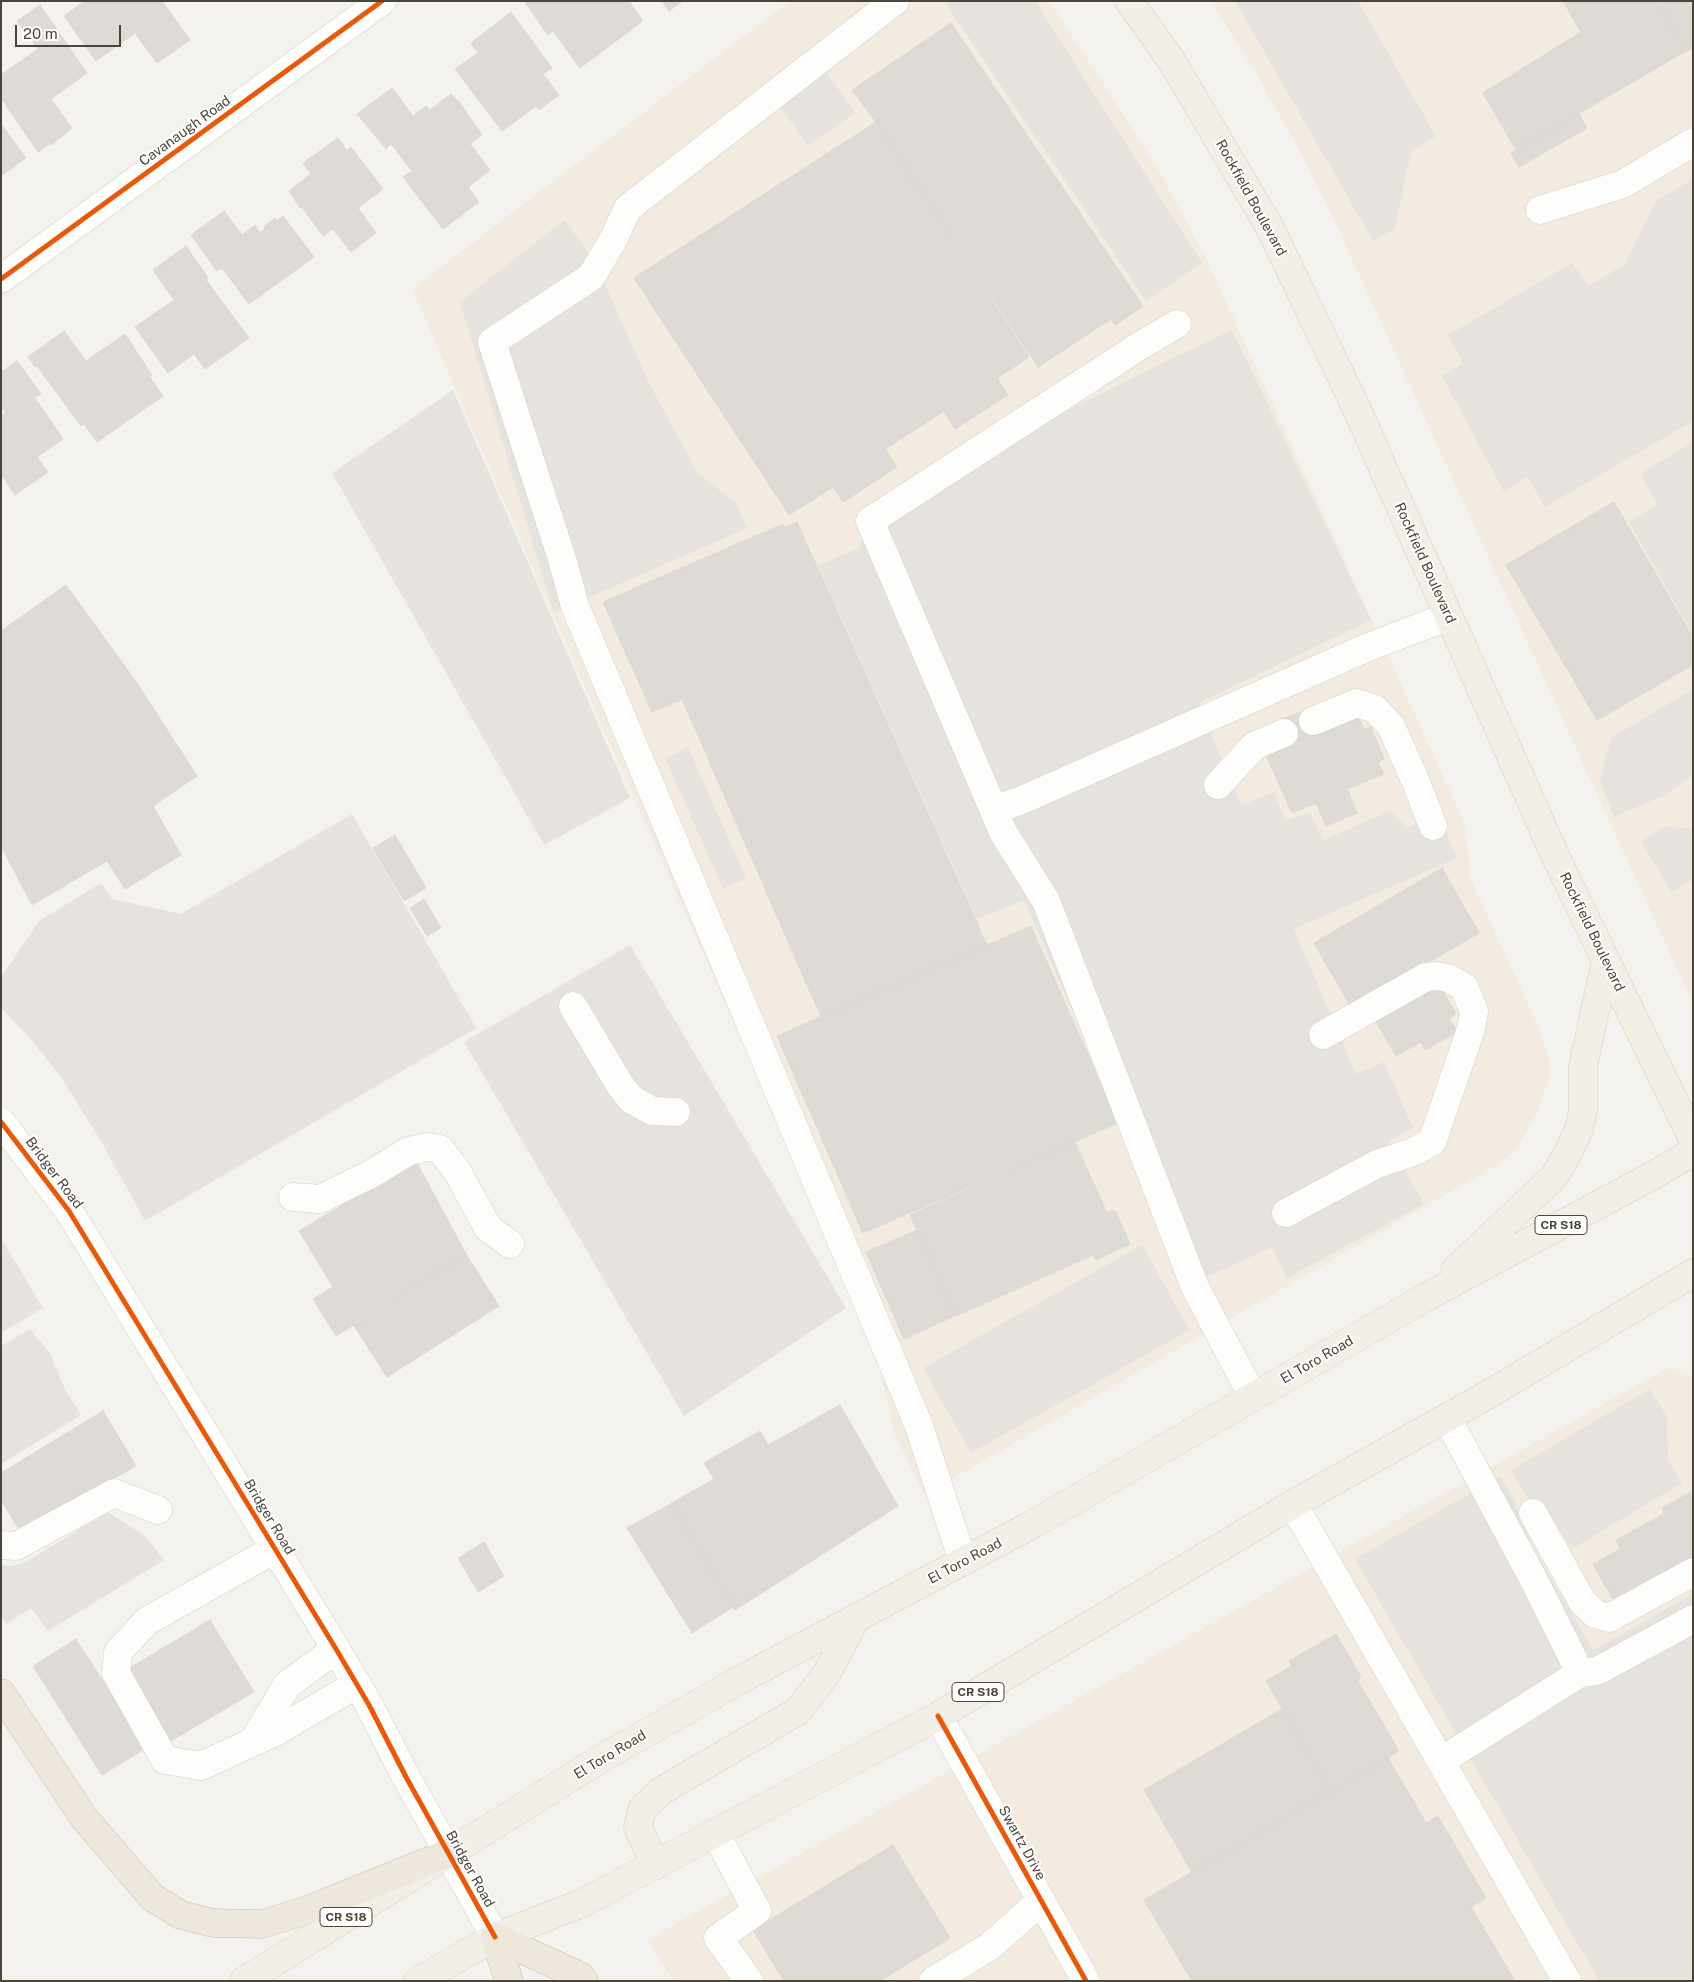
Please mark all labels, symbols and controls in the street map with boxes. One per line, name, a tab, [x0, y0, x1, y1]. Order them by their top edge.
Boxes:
scale bar	[18, 15, 124, 47]
text: 20 m	[23, 25, 58, 42]
street label: Cavanaugh Road	[136, 92, 234, 170]
street label: Rockfield Boulevard	[1212, 137, 1290, 259]
street label: Rockfield Boulevard	[1391, 500, 1459, 626]
street label: Rockfield Boulevard	[1556, 870, 1628, 994]
street label: Bridger Road	[22, 1134, 86, 1212]
road number: CR S18	[1535, 1216, 1587, 1234]
street label: El Toro Road	[1278, 1332, 1356, 1388]
street label: Bridger Road	[240, 1476, 298, 1558]
street label: El Toro Road	[925, 1535, 1005, 1587]
road number: CR S18	[952, 1682, 1004, 1701]
street label: El Toro Road	[571, 1727, 649, 1783]
street label: Swartz Drive	[995, 1803, 1049, 1883]
street label: Bridger Road	[442, 1828, 498, 1910]
road number: CR S18	[320, 1908, 372, 1926]

